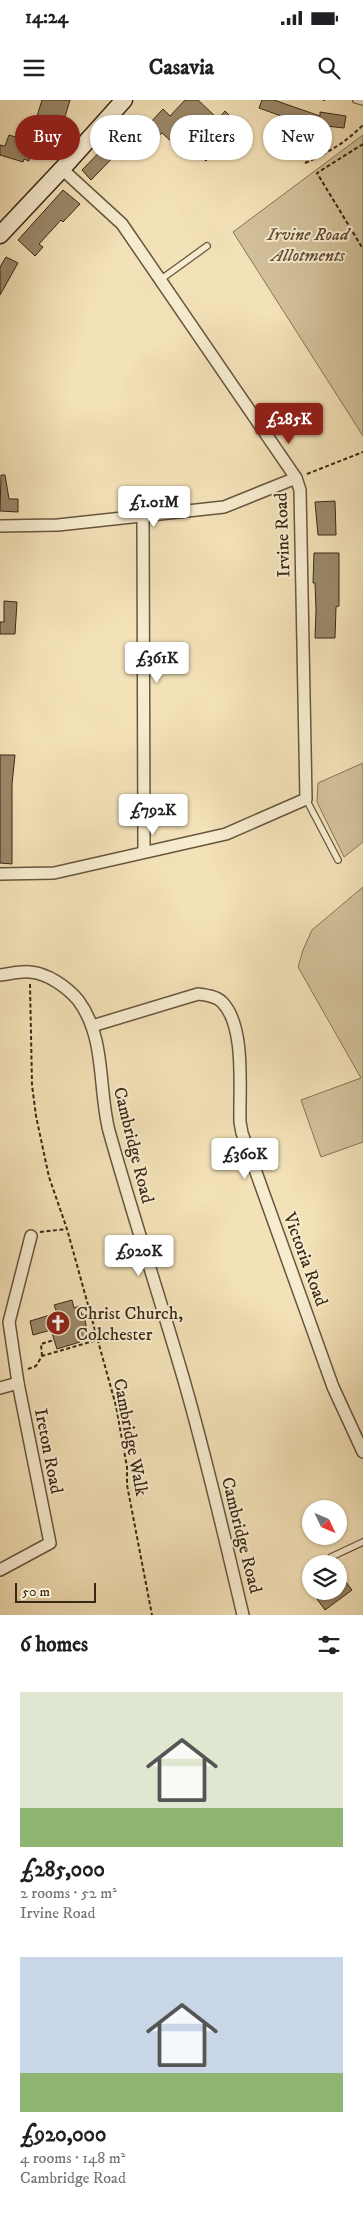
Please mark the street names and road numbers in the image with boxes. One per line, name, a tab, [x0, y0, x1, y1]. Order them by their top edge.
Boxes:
street label: Irvine Road	[271, 492, 295, 578]
street label: Cambridge Road	[108, 1085, 158, 1206]
street label: Victoria Road	[278, 1208, 332, 1309]
street label: Cambridge Walk	[108, 1377, 152, 1498]
street label: Ireton Road	[29, 1407, 67, 1496]
street label: Cambridge Road	[216, 1475, 266, 1596]

